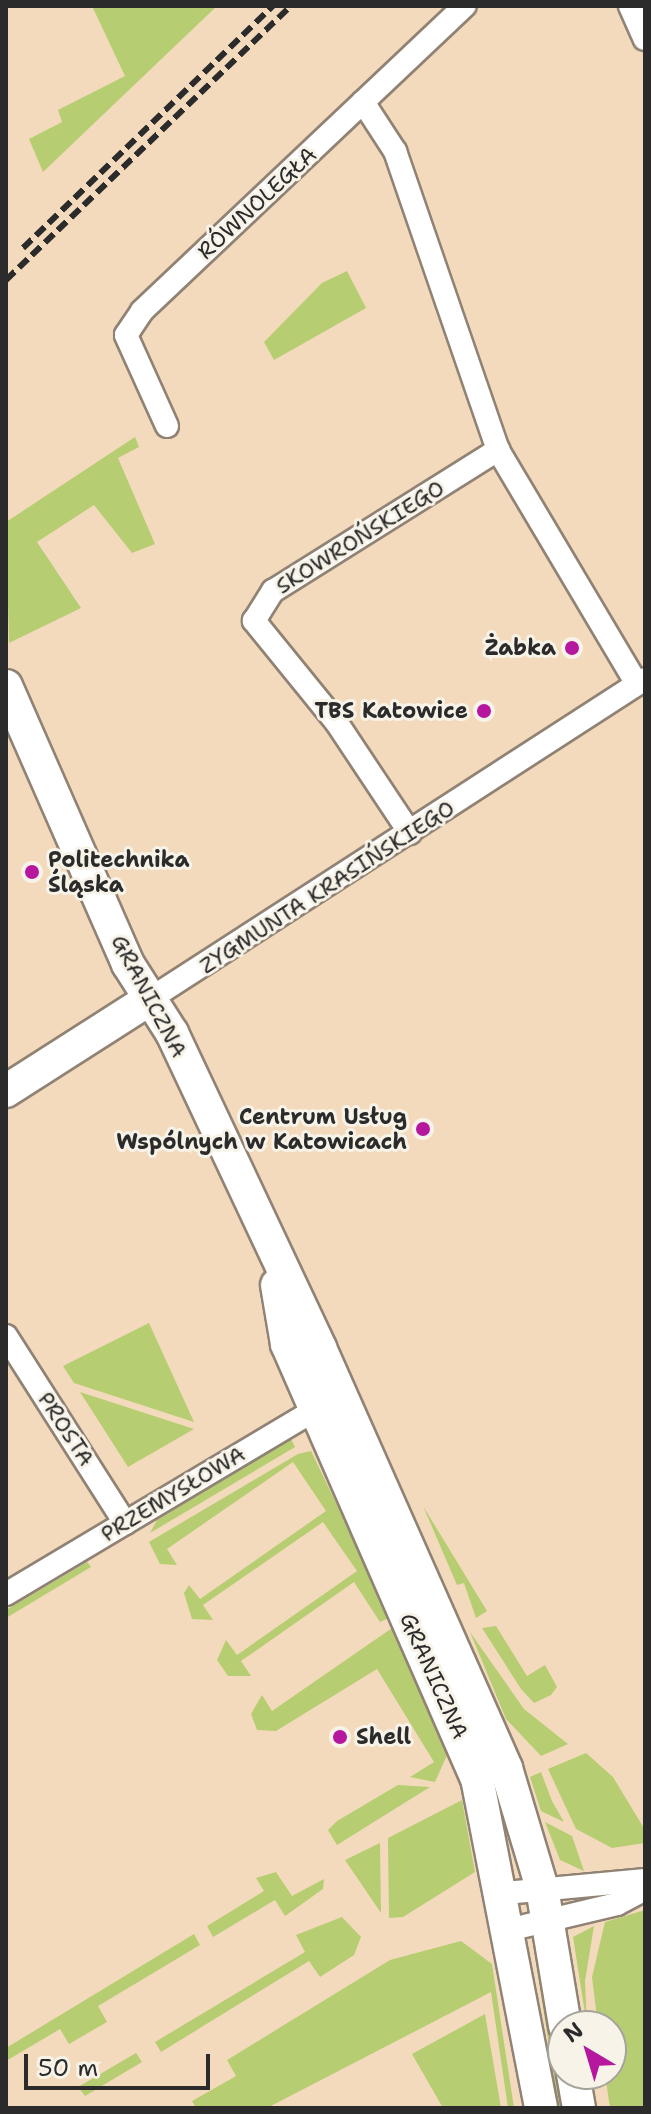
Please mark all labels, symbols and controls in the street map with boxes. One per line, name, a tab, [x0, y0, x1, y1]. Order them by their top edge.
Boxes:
street label: RÓWNOLEGŁA	[192, 141, 322, 265]
street label: SKOWROŃSKIEGO	[271, 474, 449, 600]
place label: Żabka	[484, 635, 556, 661]
marker: Żabka	[563, 639, 581, 657]
place label: TBS Katowice	[314, 698, 468, 724]
marker: TBS Katowice	[475, 702, 493, 720]
street label: ZYGMUNTA KRASIŃSKIEGO	[195, 795, 459, 979]
place label: Politechnika Śląska	[48, 846, 190, 898]
marker: Politechnika Śląska	[23, 863, 41, 881]
street label: GRANICZNA	[106, 930, 192, 1062]
place label: Centrum Usług Wspólnych w Katowicach	[116, 1103, 407, 1154]
marker: Centrum Usług Wspólnych w Katowicach	[414, 1120, 432, 1138]
street label: PROSTA	[32, 1387, 100, 1471]
street label: PRZEMYSŁOWA	[96, 1441, 250, 1547]
street label: GRANICZNA	[394, 1609, 474, 1743]
place label: Shell	[356, 1724, 411, 1750]
marker: Shell	[331, 1728, 349, 1746]
north arrow	[547, 2010, 627, 2090]
text: N	[557, 2015, 589, 2049]
scale bar	[28, 2038, 214, 2088]
text: 50 m	[38, 2052, 98, 2084]

